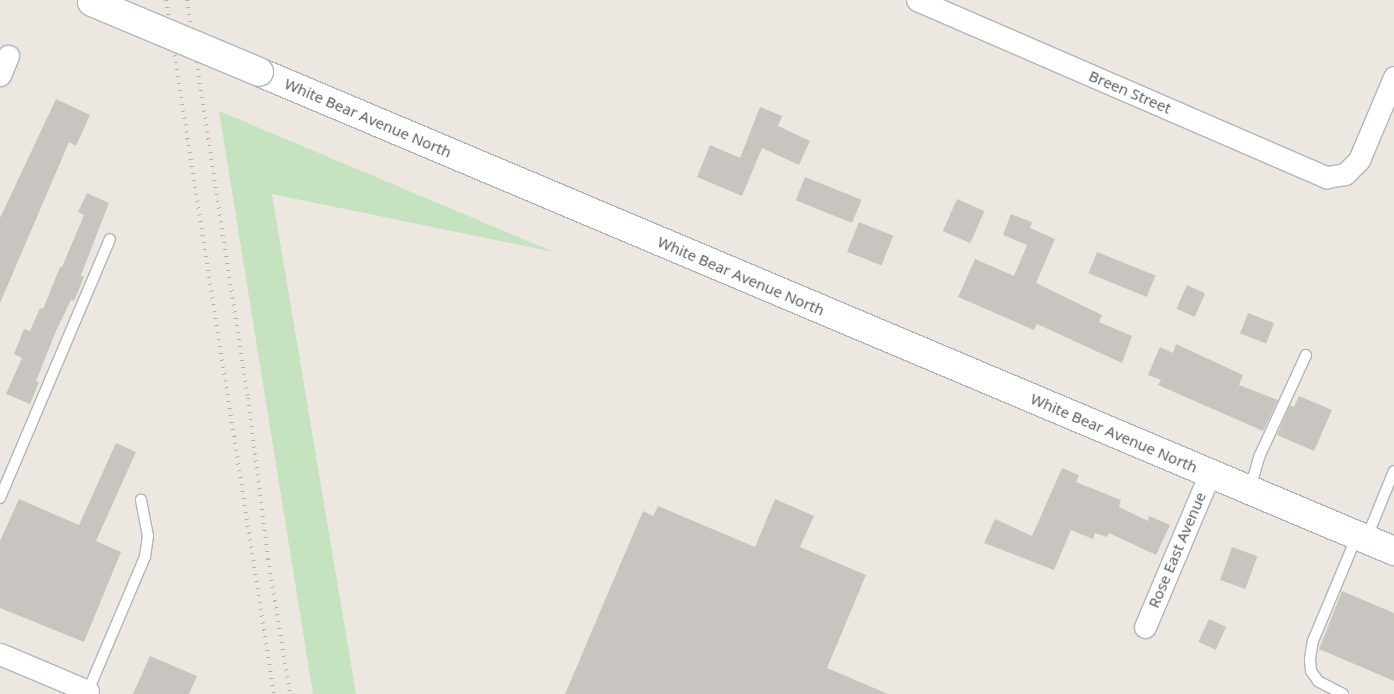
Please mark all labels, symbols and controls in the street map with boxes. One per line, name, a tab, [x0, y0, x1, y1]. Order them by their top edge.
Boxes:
street label: Breen Street	[1086, 67, 1174, 117]
street label: White Bear Avenue North	[282, 75, 454, 161]
street label: White Bear Avenue North	[655, 233, 827, 319]
street label: White Bear Avenue North	[1028, 390, 1200, 476]
street label: Rose East Avenue	[1145, 489, 1209, 611]

